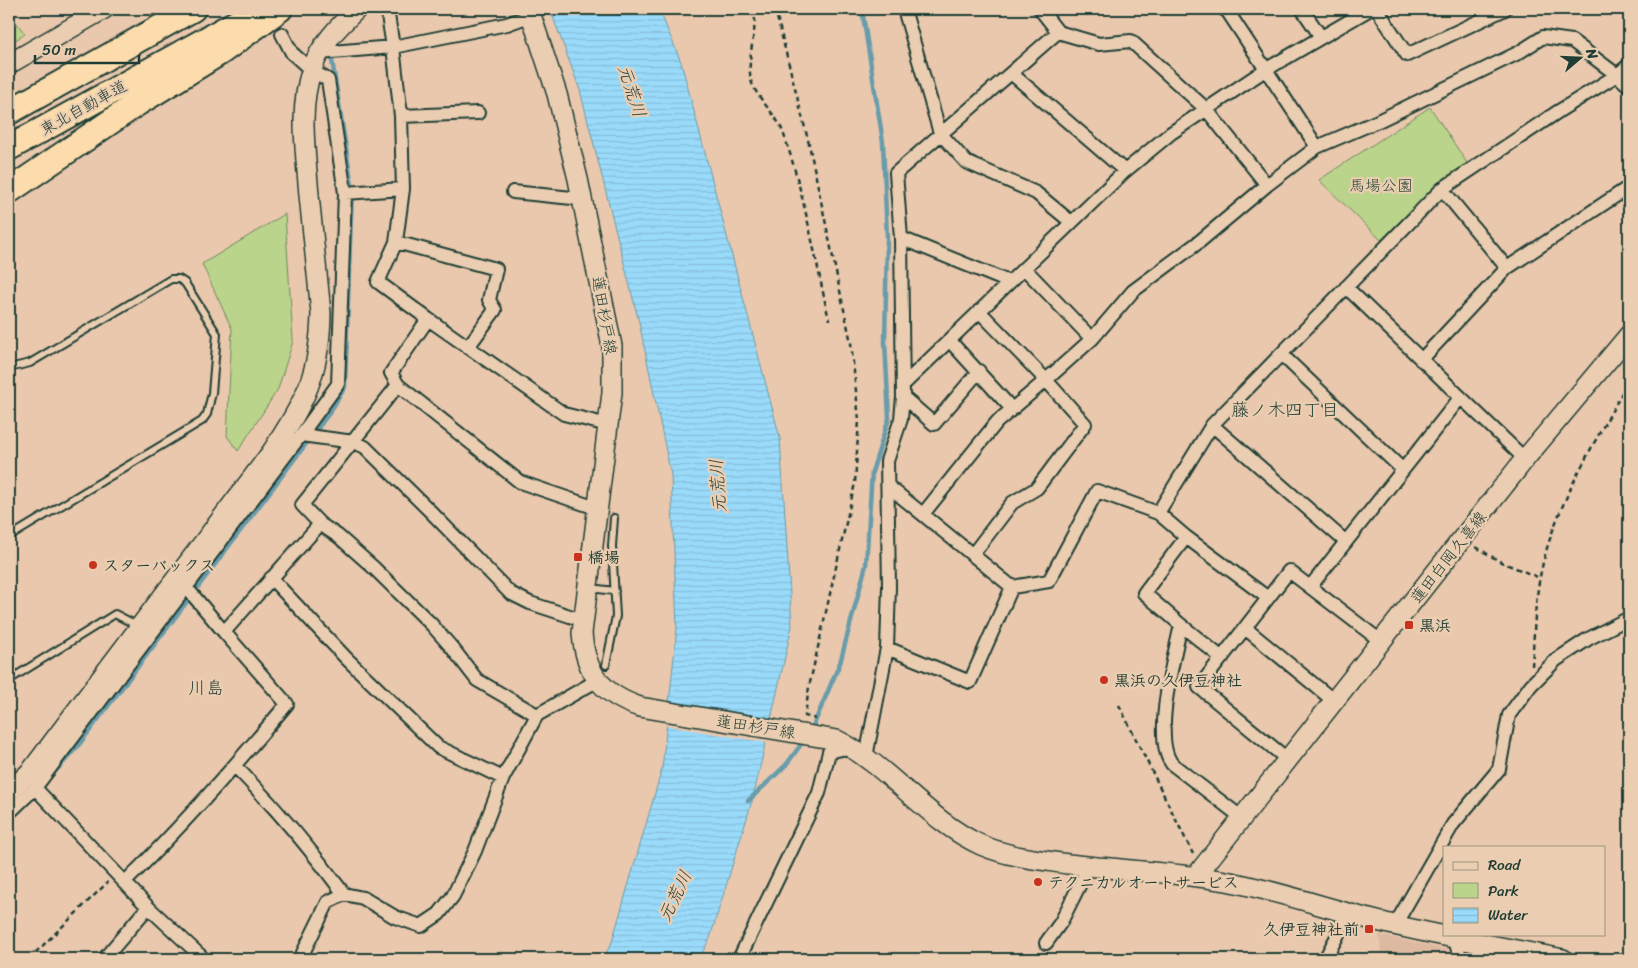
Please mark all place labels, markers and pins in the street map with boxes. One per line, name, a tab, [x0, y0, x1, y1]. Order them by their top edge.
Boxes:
place label: 橋場	[588, 543, 620, 572]
place label: スターバックス	[103, 551, 215, 580]
marker: 橋場	[572, 551, 584, 563]
marker: スターバックス	[87, 559, 99, 571]
place label: 黒浜	[1419, 611, 1451, 640]
marker: 黒浜	[1403, 619, 1415, 631]
place label: 黒浜の久伊豆神社	[1114, 666, 1242, 695]
marker: 黒浜の久伊豆神社	[1098, 674, 1110, 686]
place label: テクニカルオートサービス	[1048, 868, 1239, 897]
marker: テクニカルオートサービス	[1032, 876, 1044, 888]
place label: 久伊豆神社前	[1263, 915, 1359, 944]
marker: 久伊豆神社前	[1363, 923, 1375, 935]

